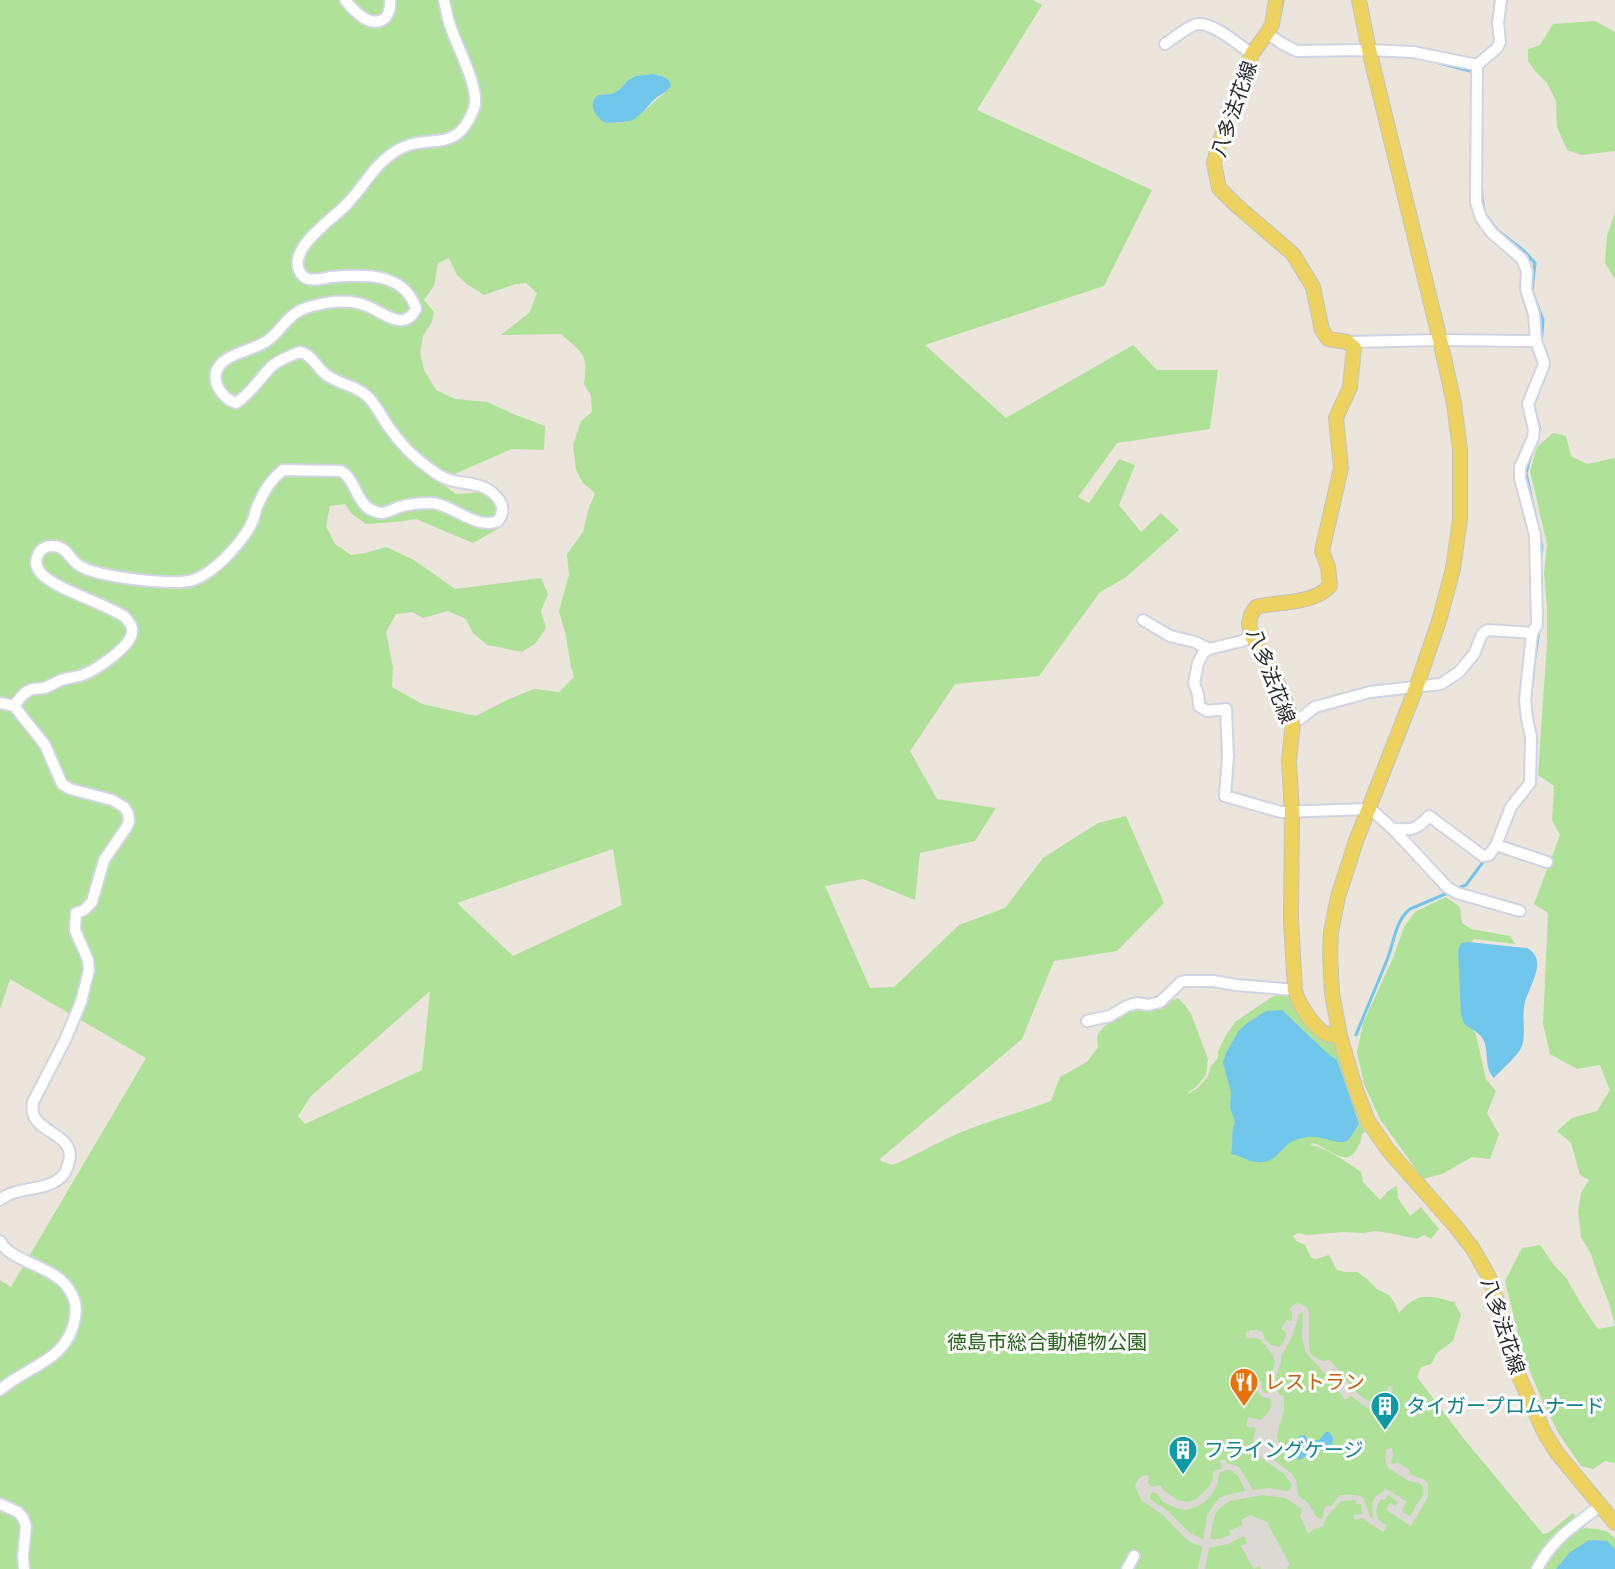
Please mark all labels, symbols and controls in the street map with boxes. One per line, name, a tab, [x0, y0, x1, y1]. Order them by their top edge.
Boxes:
street label: 八多法花線	[1207, 58, 1263, 161]
street label: 八多法花線	[1241, 625, 1299, 727]
street label: 八多法花線	[1475, 1275, 1529, 1378]
park label: 徳島市総合動植物公園	[947, 1331, 1147, 1355]
restaurant icon: レストラン	[1228, 1366, 1260, 1408]
place label: レストラン	[1265, 1371, 1365, 1395]
building icon: タイガープロムナード	[1369, 1390, 1401, 1432]
place label: タイガープロムナード	[1406, 1395, 1605, 1419]
building icon: フライングケージ	[1167, 1434, 1199, 1476]
place label: フライングケージ	[1204, 1439, 1364, 1463]

